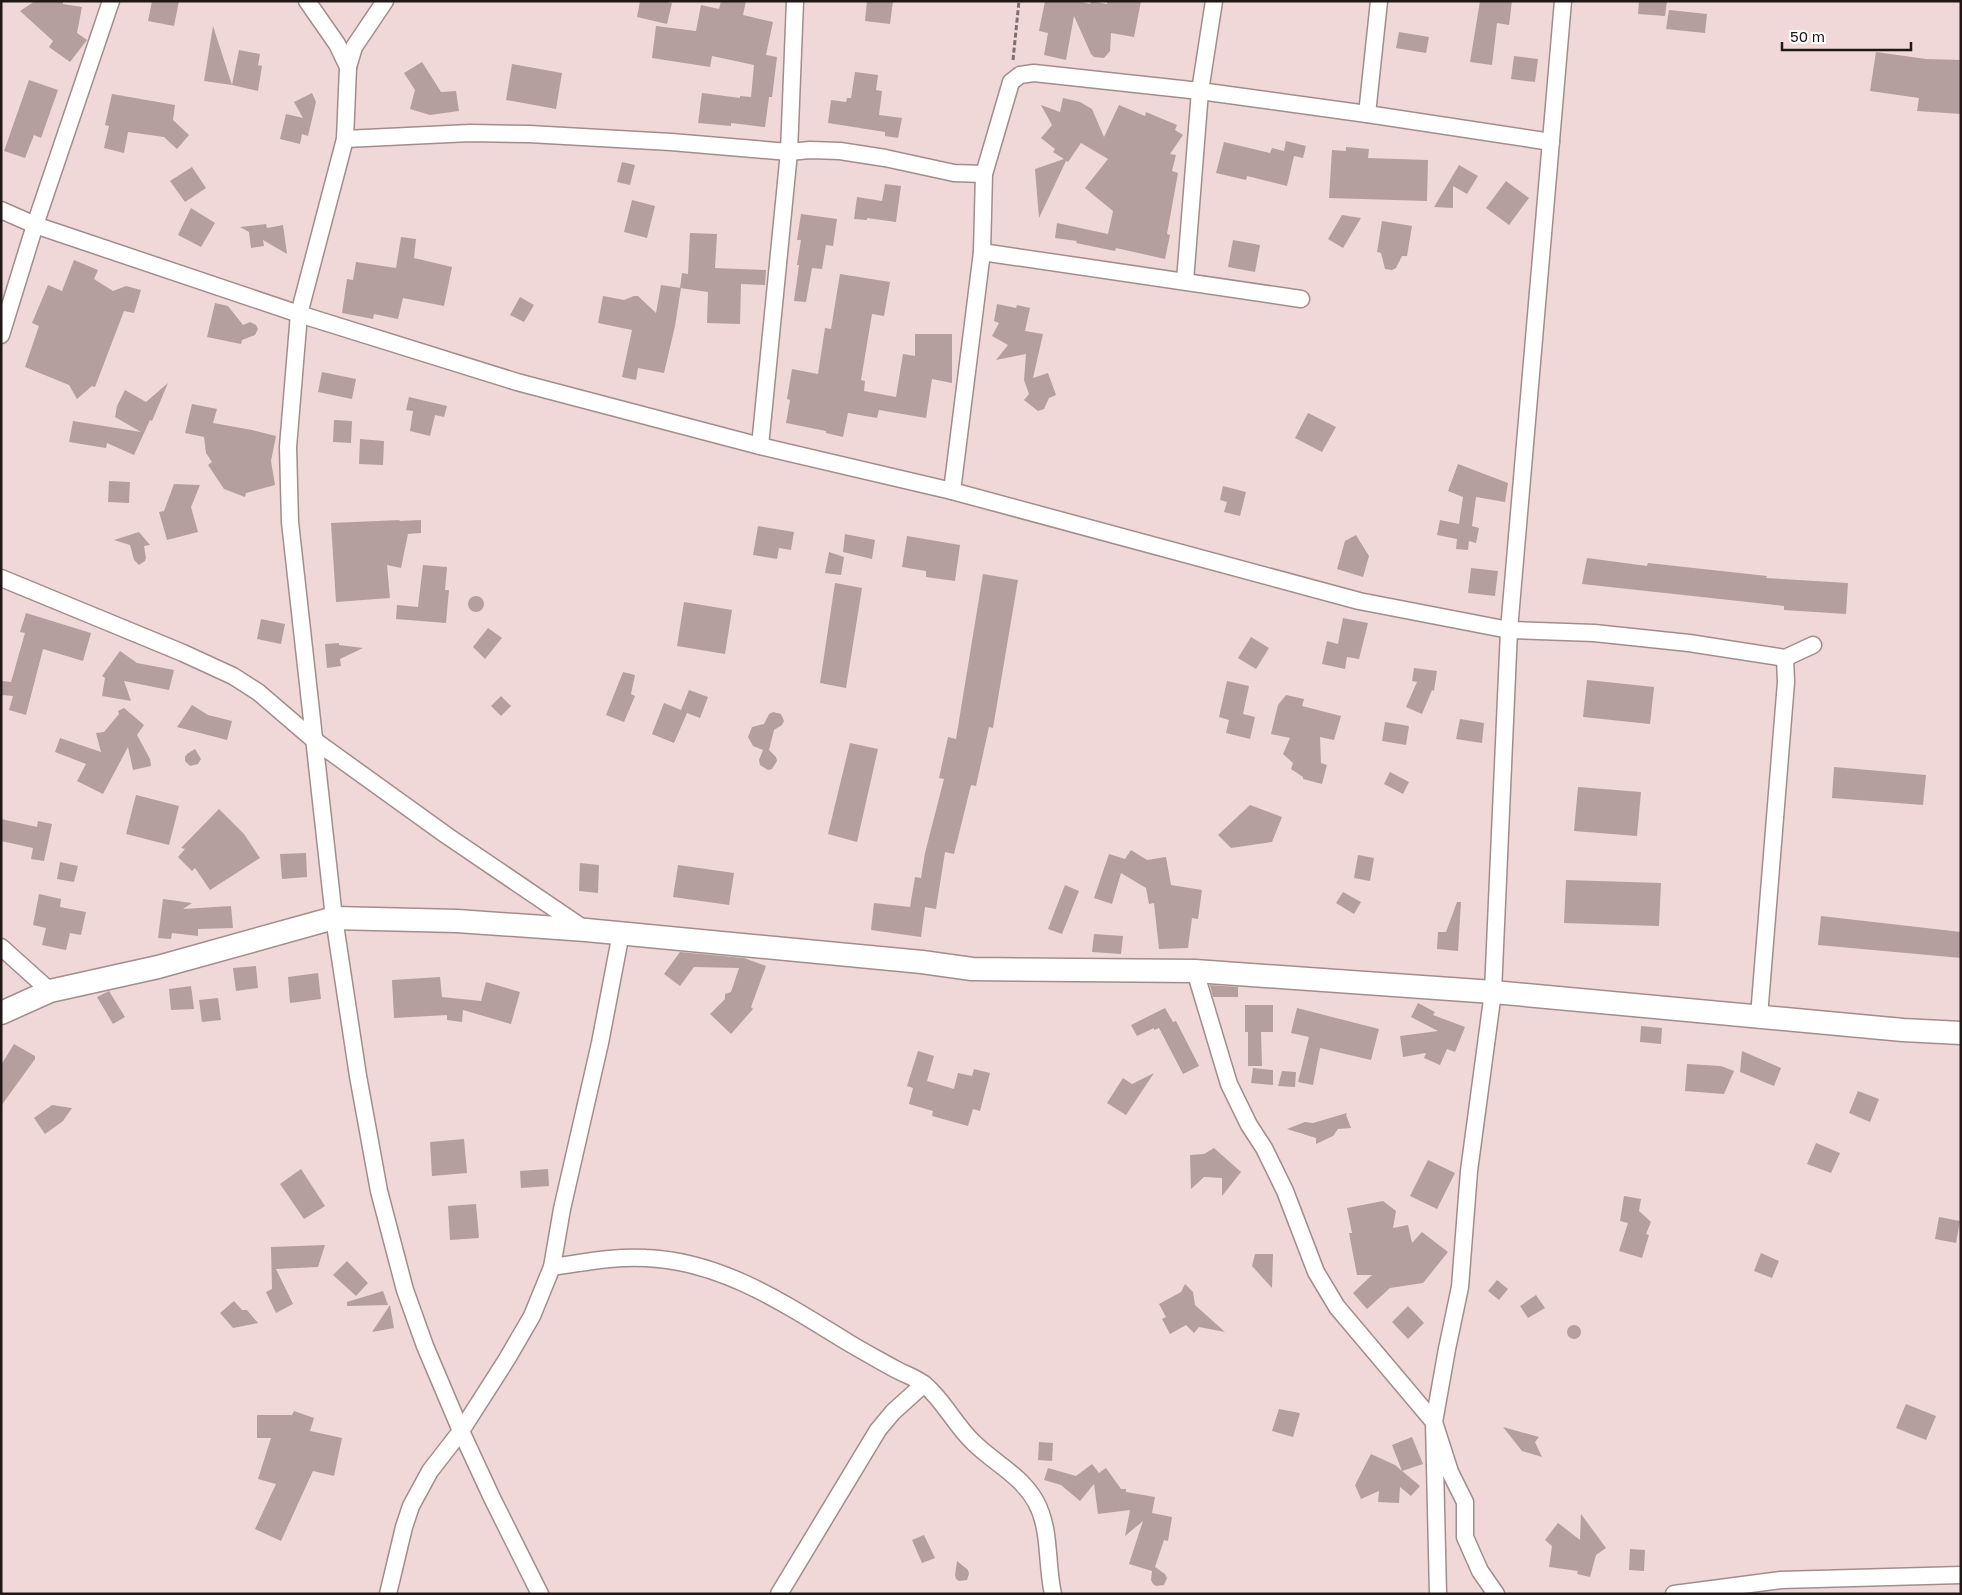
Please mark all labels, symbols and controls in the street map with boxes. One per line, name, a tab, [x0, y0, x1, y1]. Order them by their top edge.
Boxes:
scale bar	[1782, 20, 1911, 52]
text: 50 m	[1790, 27, 1825, 45]

